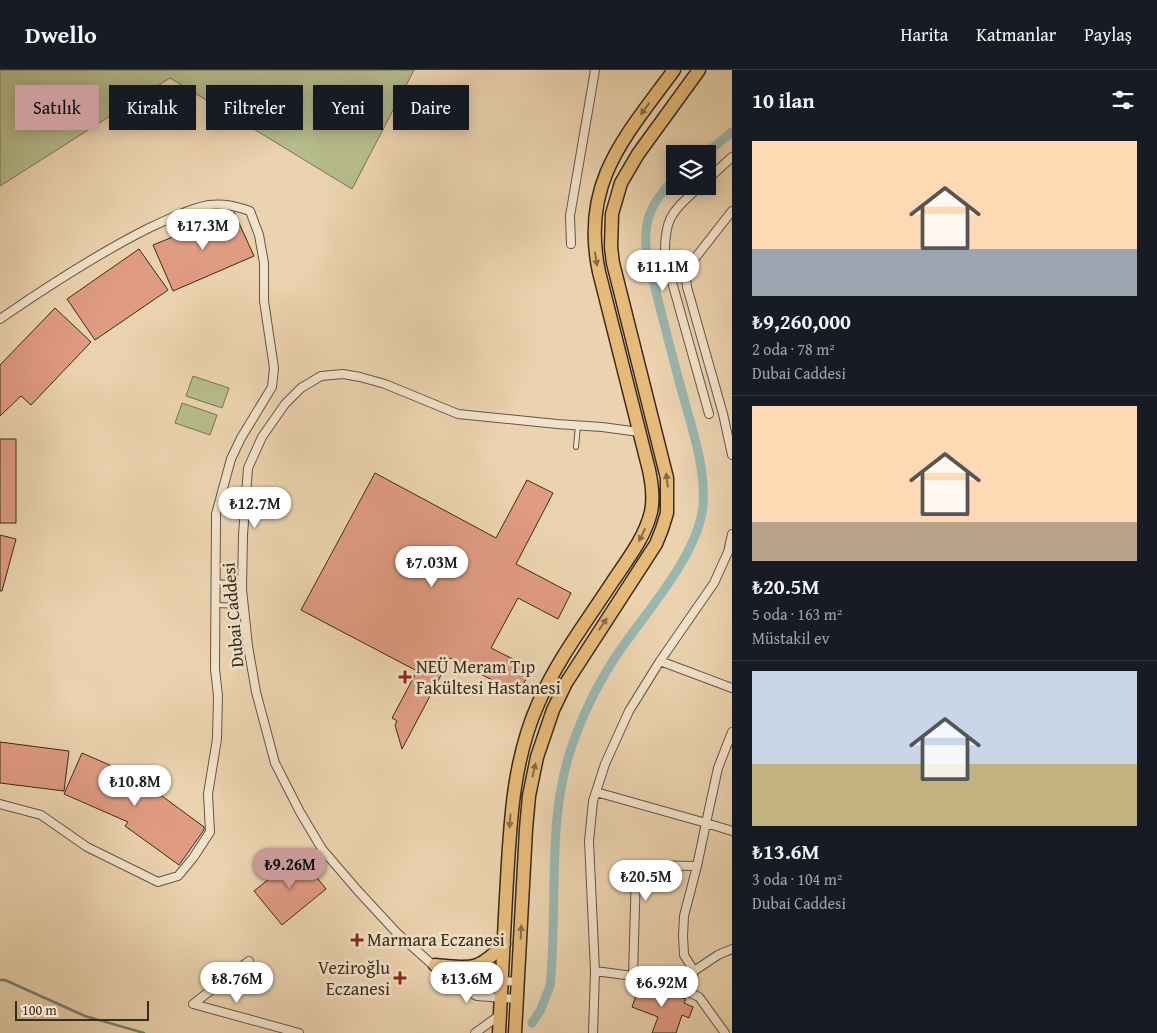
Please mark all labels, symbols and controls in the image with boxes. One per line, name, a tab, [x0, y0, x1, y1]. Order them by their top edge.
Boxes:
text: Dwello	[25, 17, 97, 52]
text: Harita	[901, 21, 948, 48]
text: Katmanlar	[976, 21, 1056, 48]
text: Paylaş	[1084, 21, 1132, 48]
chip: Satılık	[15, 85, 99, 130]
chip: Kiralık	[109, 85, 196, 130]
chip: Filtreler	[206, 85, 303, 130]
chip: Yeni	[313, 85, 383, 130]
chip: Daire	[393, 85, 469, 130]
text: 10 ilan	[752, 85, 815, 116]
icon: filters	[1109, 86, 1137, 114]
one-way arrow	[640, 102, 650, 116]
map controls	[666, 145, 716, 195]
button: layers	[666, 145, 716, 195]
icon: home	[900, 173, 990, 263]
pin: ₺17.3M	[162, 208, 244, 251]
text: ₺17.3M	[177, 213, 229, 237]
pin: ₺11.1M	[622, 250, 704, 292]
one-way arrow	[593, 251, 601, 267]
text: ₺11.1M	[637, 254, 689, 278]
text: ₺9,260,000	[752, 306, 851, 337]
text: 2 oda · 78 m²	[752, 337, 835, 361]
text: Dubai Caddesi	[752, 361, 846, 385]
icon: home	[900, 439, 990, 529]
one-way arrow	[662, 471, 670, 487]
pin: ₺12.7M	[214, 486, 296, 529]
text: ₺12.7M	[229, 491, 281, 515]
one-way arrow	[638, 528, 646, 542]
pin: ₺7.03M	[391, 546, 473, 588]
text: ₺7.03M	[406, 550, 458, 574]
street label: Dubai Caddesi	[214, 561, 251, 669]
text: ₺20.5M	[752, 571, 820, 602]
text: 5 oda · 163 m²	[752, 602, 842, 626]
one-way arrow	[598, 618, 608, 631]
text: Müstakil ev	[752, 626, 829, 650]
place label: NEÜ Meram Tıp Fakültesi Hastanesi	[416, 653, 561, 701]
marker: NEÜ Meram Tıp Fakültesi Hastanesi	[398, 670, 412, 684]
icon: home	[900, 704, 990, 794]
one-way arrow	[530, 763, 538, 778]
pin: ₺10.8M	[94, 764, 176, 807]
text: ₺10.8M	[109, 769, 161, 793]
one-way arrow	[506, 814, 514, 830]
text: ₺13.6M	[752, 836, 820, 867]
pin: ₺9.26M	[249, 848, 331, 890]
text: ₺9.26M	[264, 852, 316, 876]
pin: ₺20.5M	[605, 860, 687, 902]
text: ₺20.5M	[620, 864, 672, 888]
text: 3 oda · 104 m²	[752, 867, 842, 891]
text: Dubai Caddesi	[752, 891, 846, 915]
one-way arrow	[517, 924, 525, 940]
place label: Marmara Eczanesi	[367, 926, 505, 953]
marker: Marmara Eczanesi	[351, 934, 363, 946]
place label: Veziroğlu Eczanesi	[318, 954, 390, 1002]
pin: ₺8.76M	[196, 962, 278, 1004]
pin: ₺13.6M	[426, 962, 508, 1004]
text: ₺8.76M	[211, 966, 263, 990]
text: ₺13.6M	[441, 966, 493, 990]
pin: ₺6.92M	[621, 966, 703, 1008]
text: ₺6.92M	[636, 970, 688, 994]
marker: Veziroğlu Eczanesi	[394, 972, 406, 984]
scale bar	[15, 998, 149, 1021]
text: 100 m	[22, 1000, 57, 1020]

